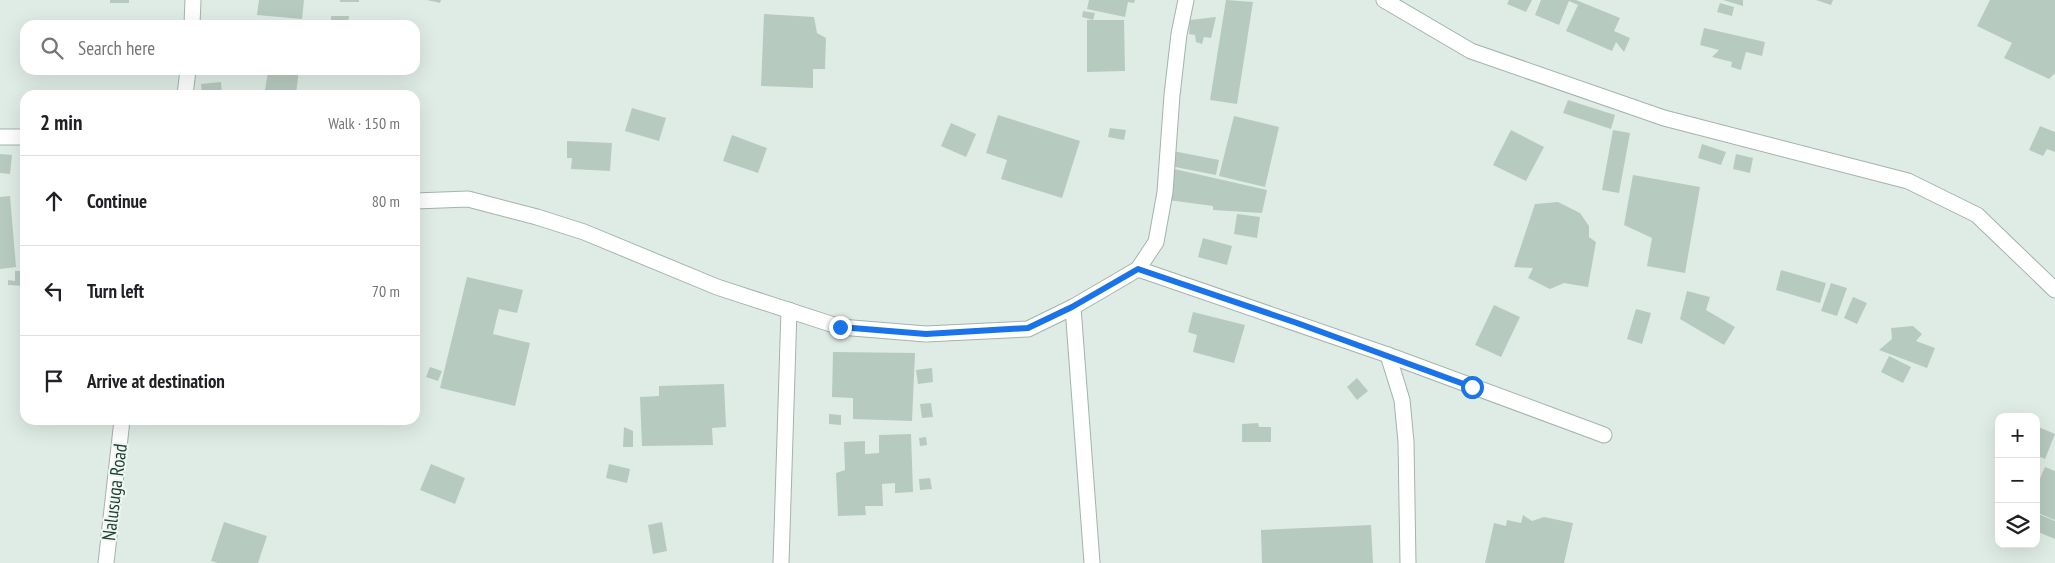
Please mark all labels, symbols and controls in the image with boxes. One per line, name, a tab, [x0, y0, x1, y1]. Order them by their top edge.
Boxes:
search box	[20, 20, 420, 75]
icon: search	[38, 34, 66, 62]
text: Search here	[78, 36, 155, 60]
text: 2 min	[40, 109, 82, 136]
text: Walk · 150 m	[328, 113, 400, 133]
icon: ahead	[40, 187, 68, 215]
text: Continue	[87, 189, 147, 213]
text: 80 m	[372, 191, 400, 211]
icon: left	[40, 277, 68, 305]
text: Turn left	[87, 279, 144, 303]
text: 70 m	[372, 281, 400, 301]
route end	[829, 316, 852, 339]
icon: arrive	[40, 367, 68, 395]
text: Arrive at destination	[87, 369, 225, 393]
route start	[1461, 376, 1484, 399]
map controls	[1995, 413, 2040, 548]
button: +	[1995, 413, 2040, 458]
street label: Nalusuga Road	[96, 442, 132, 542]
button: −	[1995, 458, 2040, 503]
button: layers	[1995, 503, 2040, 548]

